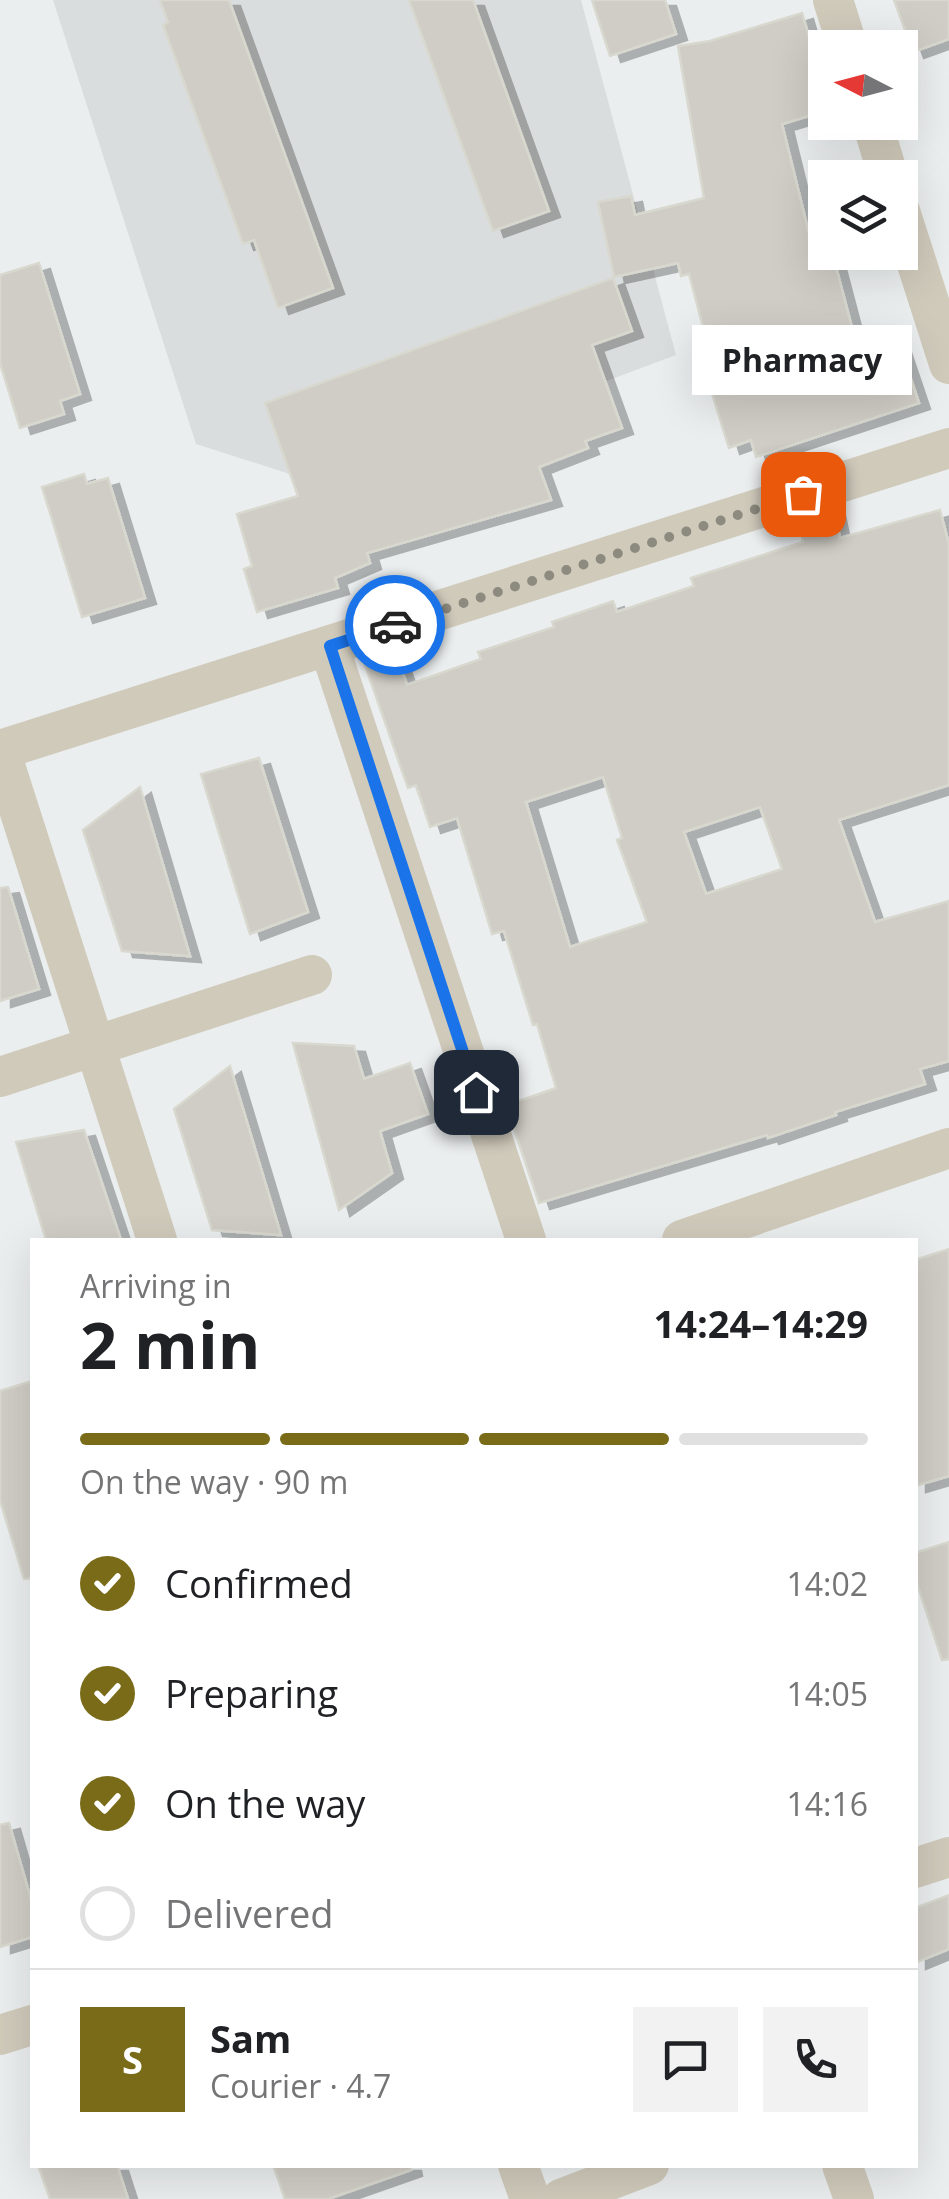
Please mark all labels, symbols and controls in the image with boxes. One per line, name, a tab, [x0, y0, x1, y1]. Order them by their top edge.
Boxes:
north arrow	[808, 30, 918, 140]
map controls	[808, 30, 918, 270]
button: layers	[808, 160, 918, 270]
callout: Pharmacy	[693, 324, 913, 394]
text: Pharmacy	[722, 338, 882, 381]
pin	[761, 452, 846, 537]
icon: bag	[776, 467, 831, 522]
courier	[345, 575, 445, 675]
icon: car	[368, 598, 423, 653]
pin	[434, 1050, 519, 1135]
icon: home	[449, 1065, 504, 1120]
text: Arriving in	[80, 1264, 232, 1307]
text: 14:24–14:29	[654, 1297, 868, 1349]
text: 2 min	[80, 1300, 260, 1388]
text: On the way · 90 m	[80, 1460, 348, 1503]
icon: check	[80, 1556, 135, 1611]
text: Confirmed	[165, 1557, 353, 1609]
text: 14:02	[786, 1562, 868, 1605]
icon: check	[80, 1666, 135, 1721]
text: Preparing	[165, 1667, 338, 1719]
text: 14:05	[786, 1672, 868, 1715]
icon: check	[80, 1776, 135, 1831]
text: On the way	[165, 1777, 365, 1829]
text: 14:16	[786, 1782, 868, 1825]
text: Delivered	[165, 1887, 334, 1939]
button: chat	[633, 2007, 738, 2112]
button: phone	[763, 2007, 868, 2112]
text: Sam	[210, 2012, 291, 2064]
text: S	[122, 2033, 143, 2085]
text: Courier · 4.7	[210, 2064, 391, 2107]

